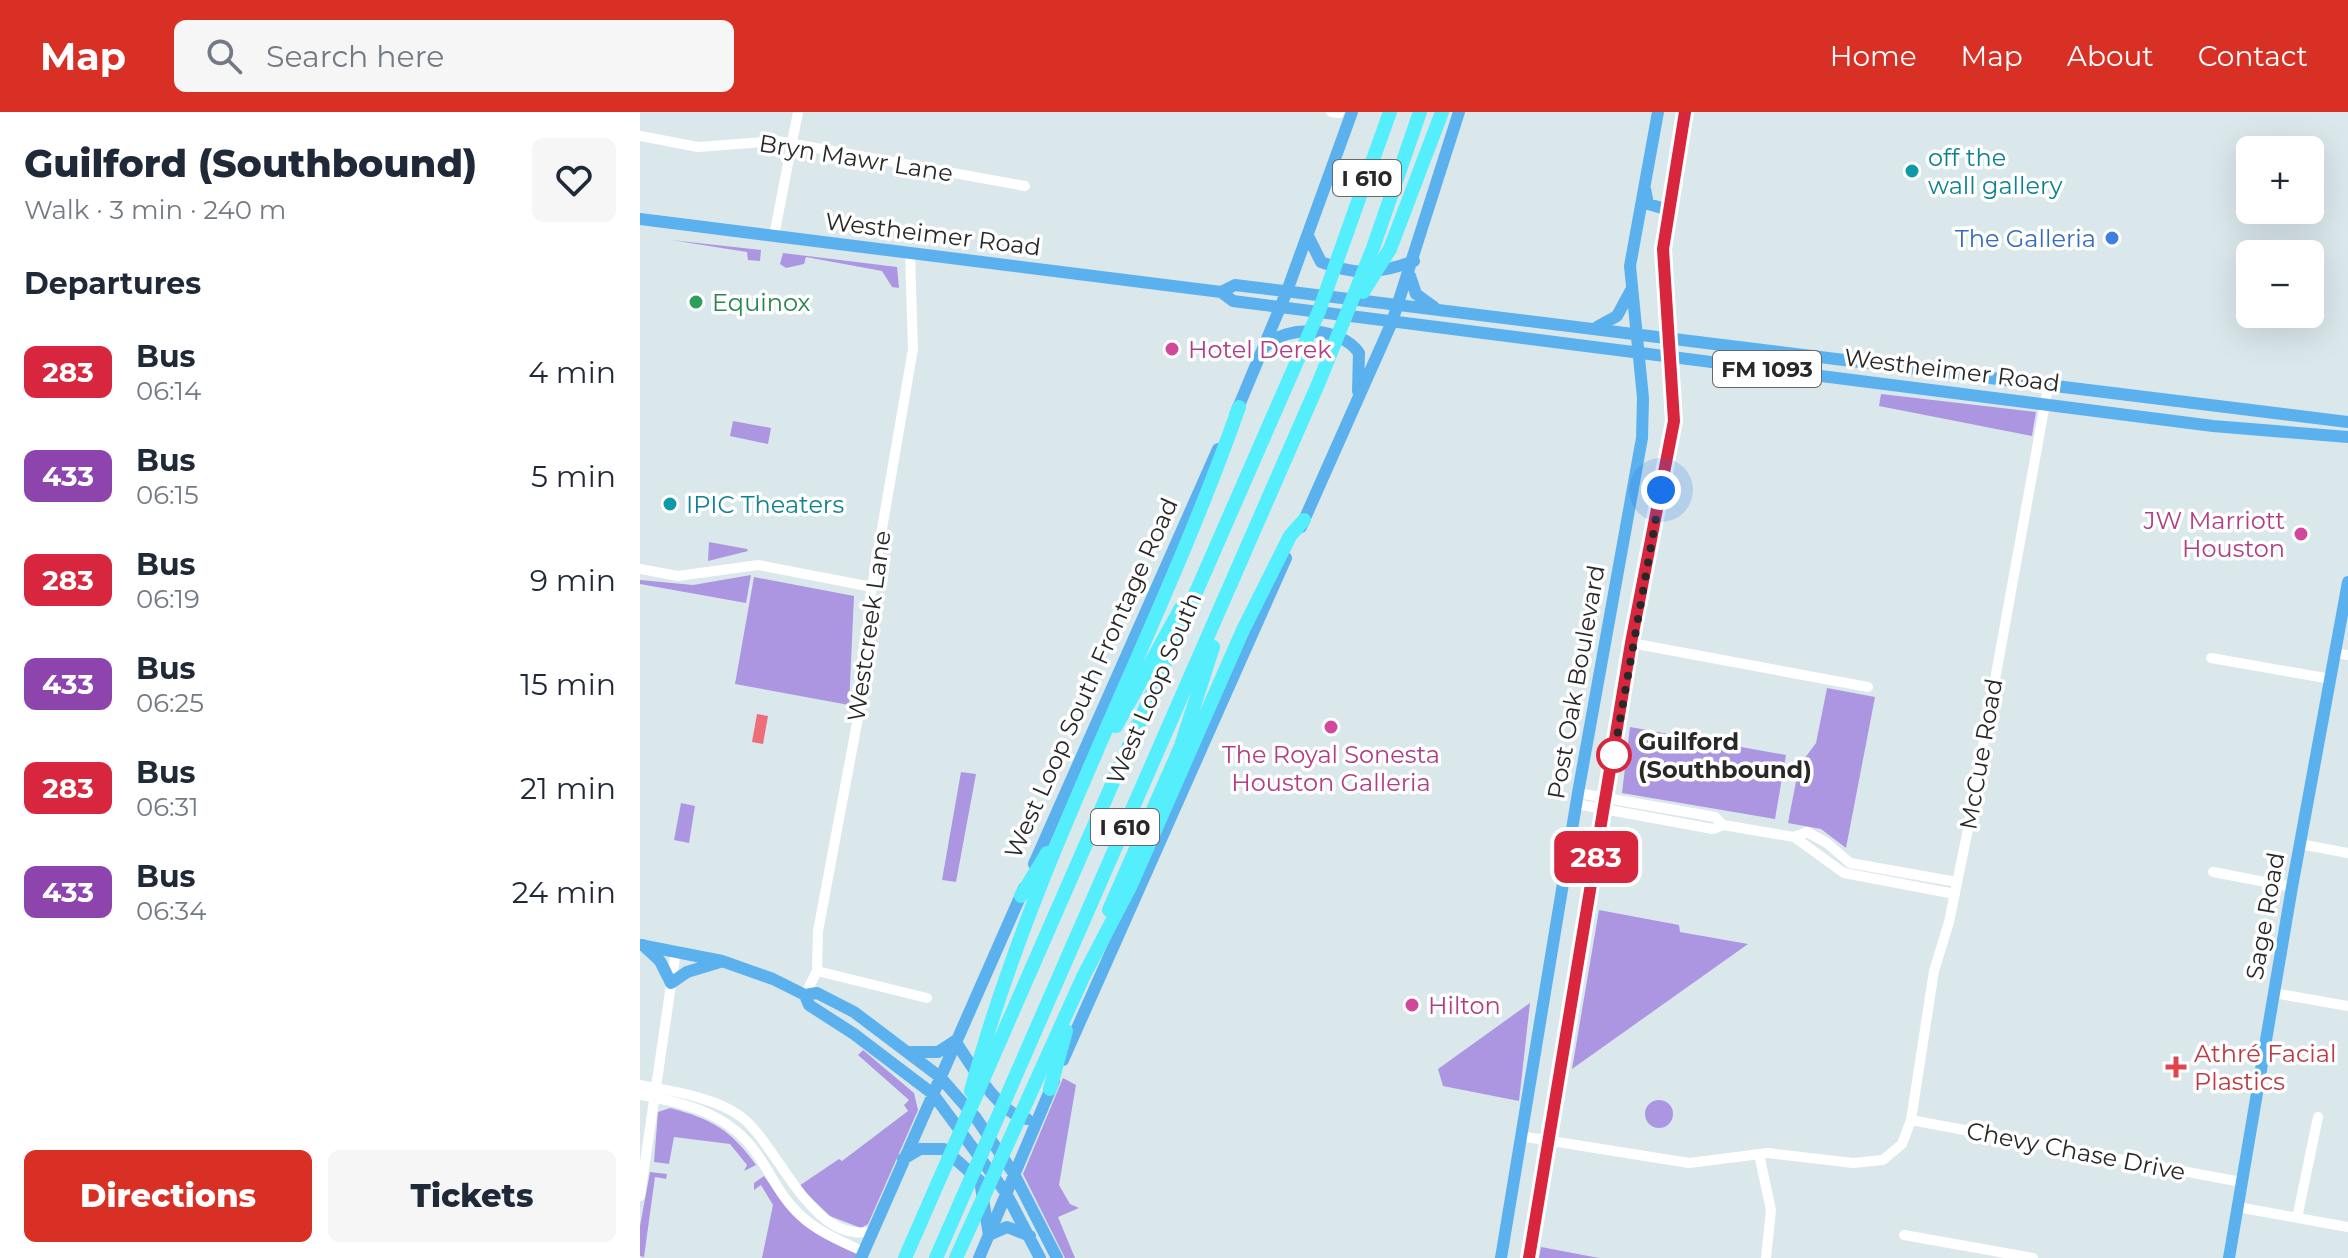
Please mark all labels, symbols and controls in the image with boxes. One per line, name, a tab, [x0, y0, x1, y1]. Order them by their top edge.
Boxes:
search box	[174, 20, 734, 92]
text: Map	[40, 33, 126, 80]
icon: search	[202, 34, 246, 78]
text: Search here	[266, 38, 444, 75]
text: Home	[1830, 39, 1917, 73]
text: Map	[1961, 39, 2023, 73]
text: About	[2067, 39, 2154, 73]
text: Contact	[2198, 39, 2308, 73]
street label: Bryn Mawr Lane	[757, 128, 955, 188]
map controls	[2236, 136, 2324, 328]
button: +	[2236, 136, 2324, 224]
button: heart	[532, 138, 616, 222]
text: Guilford (Southbound)	[24, 140, 477, 187]
place label: off the wall gallery	[1928, 143, 2062, 200]
road number: I 610	[1333, 160, 1401, 196]
marker: off the wall gallery	[1903, 162, 1921, 180]
text: Walk · 3 min · 240 m	[24, 194, 286, 226]
street label: Westheimer Road	[823, 206, 1043, 262]
place label: The Galleria	[1955, 224, 2096, 253]
marker: The Galleria	[2103, 229, 2121, 247]
button: −	[2236, 240, 2324, 328]
text: Departures	[24, 265, 201, 302]
place label: Equinox	[712, 288, 811, 317]
marker: Equinox	[687, 293, 705, 311]
place label: Hotel Derek	[1188, 335, 1332, 364]
text: Bus	[136, 338, 196, 375]
marker: Hotel Derek	[1163, 340, 1181, 358]
street label: Westheimer Road	[1842, 342, 2062, 398]
road number: FM 1093	[1713, 351, 1821, 387]
text: 4 min	[528, 354, 616, 391]
text: 283	[42, 355, 94, 389]
text: 06:14	[136, 375, 201, 407]
text: Bus	[136, 442, 196, 479]
text: 5 min	[531, 458, 616, 495]
text: 433	[42, 459, 94, 493]
your location	[1641, 470, 1681, 510]
text: 06:15	[136, 479, 199, 511]
place label: IPIC Theaters	[686, 490, 844, 519]
street label: West Loop South Frontage Road	[998, 493, 1184, 863]
marker: IPIC Theaters	[661, 495, 679, 513]
place label: JW Marriott Houston	[2142, 506, 2285, 563]
marker: JW Marriott Houston	[2292, 525, 2310, 543]
street label: Westcreek Lane	[841, 529, 897, 723]
text: Bus	[136, 546, 196, 583]
text: 9 min	[530, 562, 616, 599]
text: 283	[42, 563, 94, 597]
street label: Post Oak Boulevard	[1541, 563, 1611, 801]
text: 06:19	[136, 583, 200, 615]
street label: West Loop South	[1100, 588, 1208, 788]
text: Bus	[136, 650, 196, 687]
text: 15 min	[520, 666, 616, 703]
text: 433	[42, 667, 94, 701]
street label: McCue Road	[1953, 676, 2009, 832]
text: 06:25	[136, 687, 204, 719]
marker: The Royal Sonesta Houston Galleria	[1322, 718, 1340, 736]
place label: Guilford (Southbound)	[1638, 727, 1812, 784]
marker: Guilford (Southbound)	[1597, 738, 1631, 772]
place label: The Royal Sonesta Houston Galleria	[1222, 740, 1440, 797]
text: Bus	[136, 754, 196, 791]
text: 21 min	[520, 770, 616, 807]
text: 283	[42, 771, 94, 805]
text: 06:31	[136, 791, 199, 823]
road number: I 610	[1091, 809, 1159, 845]
line badge: 283	[1550, 831, 1642, 883]
text: 283	[1570, 840, 1622, 874]
street label: Sage Road	[2240, 850, 2290, 982]
text: Bus	[136, 858, 196, 895]
text: 24 min	[512, 874, 616, 911]
text: 433	[42, 875, 94, 909]
text: 06:34	[136, 895, 206, 927]
place label: Hilton	[1428, 991, 1501, 1020]
marker: Hilton	[1403, 996, 1421, 1014]
place label: Athré Facial Plastics	[2194, 1039, 2336, 1096]
marker: Athré Facial Plastics	[2165, 1056, 2187, 1078]
street label: Chevy Chase Drive	[1964, 1116, 2188, 1186]
button: Directions	[24, 1150, 312, 1242]
button: Tickets	[328, 1150, 616, 1242]

